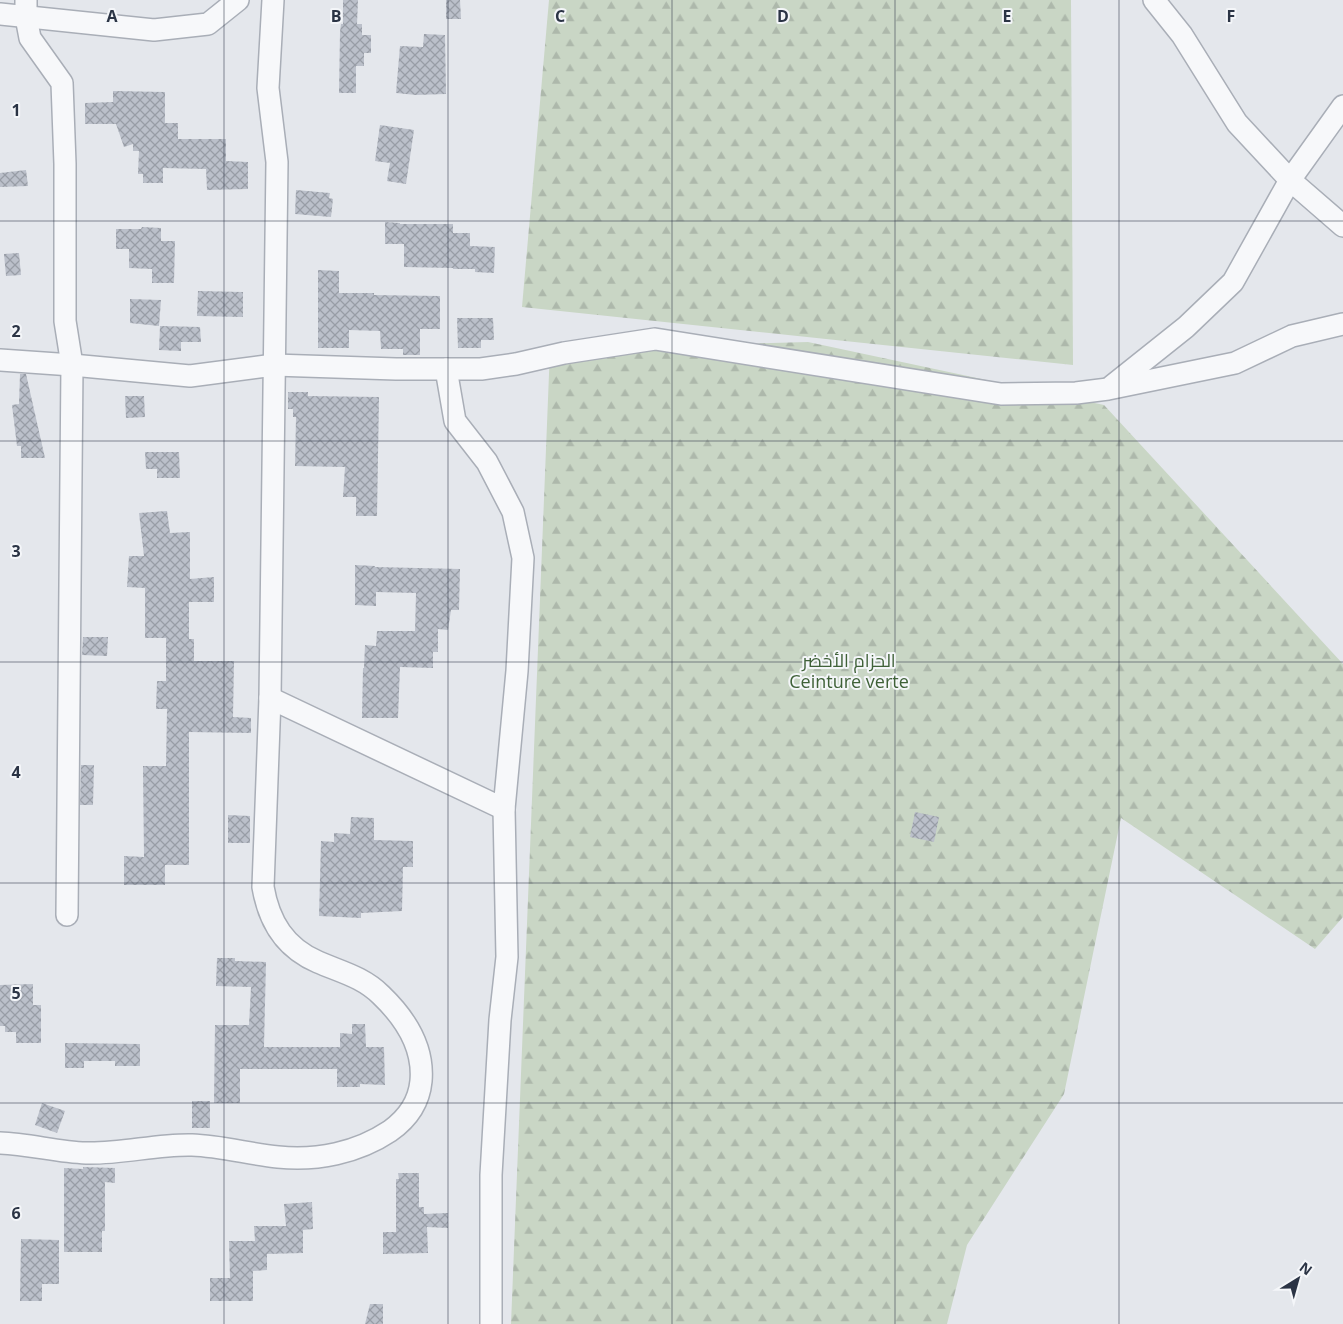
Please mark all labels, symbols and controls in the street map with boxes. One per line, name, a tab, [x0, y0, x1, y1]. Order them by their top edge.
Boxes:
text: A	[106, 5, 118, 27]
text: B	[331, 5, 341, 27]
text: C	[555, 5, 565, 27]
text: D	[777, 5, 789, 27]
text: E	[1003, 5, 1012, 27]
text: F	[1227, 5, 1235, 27]
text: 1	[11, 99, 21, 121]
text: 2	[11, 320, 21, 342]
text: 3	[11, 540, 21, 562]
park label: الحزام الأخضر Ceinture verte	[789, 648, 909, 693]
text: 4	[11, 761, 21, 783]
text: 5	[11, 982, 21, 1004]
text: 6	[11, 1202, 21, 1224]
north arrow	[1273, 1254, 1323, 1304]
text: N	[1296, 1257, 1316, 1279]

